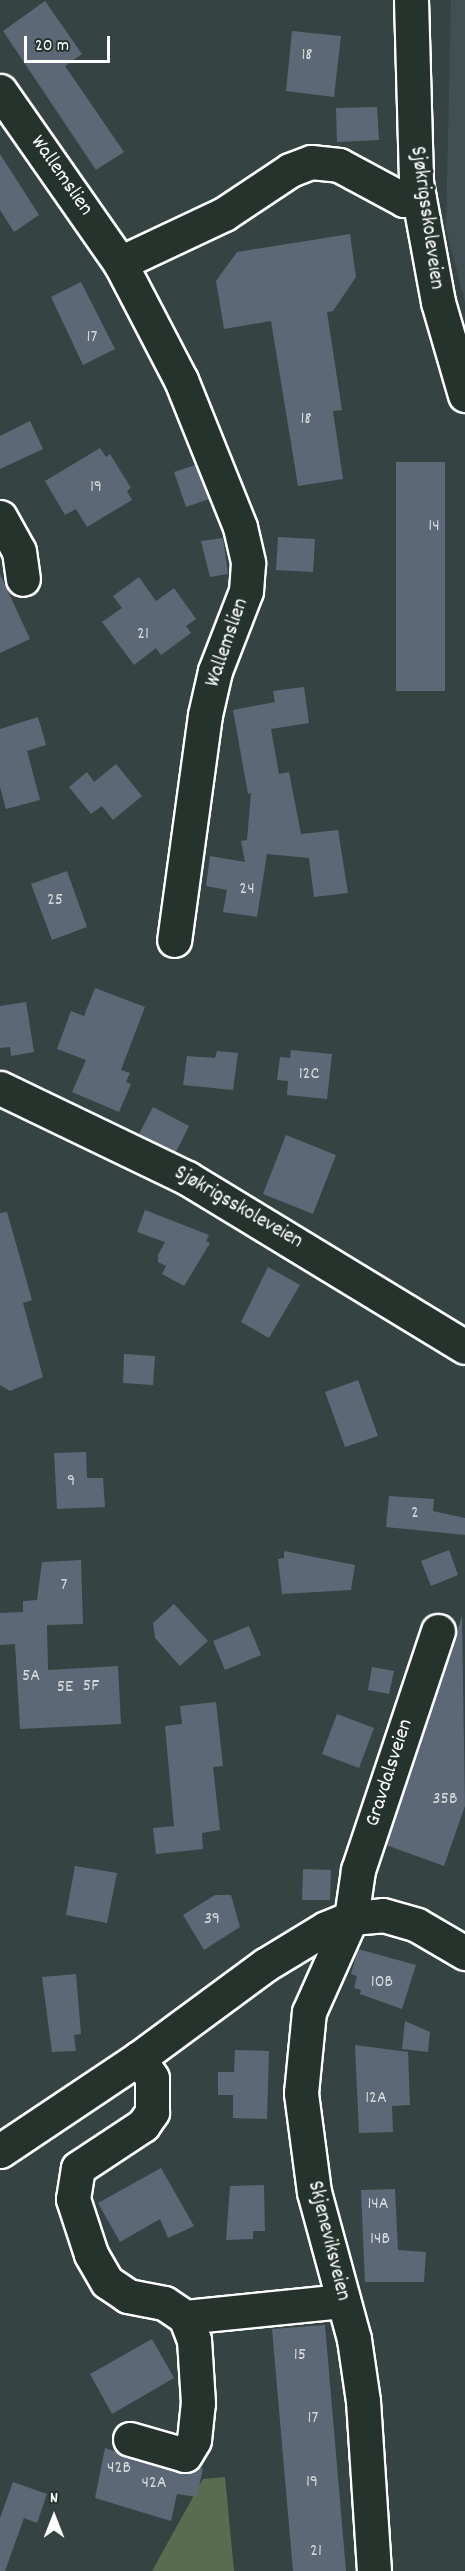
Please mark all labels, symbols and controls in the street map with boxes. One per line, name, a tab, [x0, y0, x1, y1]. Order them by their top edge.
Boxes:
scale bar	[27, 24, 112, 62]
text: 20 m	[35, 34, 69, 59]
house number: 18	[301, 45, 313, 67]
street label: Wallemslien	[24, 131, 98, 221]
street label: Sjøkrigsskoleveien	[403, 145, 449, 291]
house number: 17	[87, 327, 97, 349]
house number: 18	[300, 409, 312, 431]
house number: 19	[90, 477, 102, 499]
house number: 14	[428, 516, 440, 538]
street label: Wallemslien	[201, 595, 255, 691]
house number: 21	[137, 624, 149, 646]
house number: 24	[239, 879, 255, 901]
house number: 25	[47, 890, 63, 912]
house number: 12C	[299, 1064, 319, 1086]
street label: Sjøkrigsskoleveien	[169, 1161, 307, 1255]
house number: 9	[67, 1471, 75, 1493]
house number: 2	[411, 1503, 419, 1525]
house number: 7	[61, 1575, 67, 1597]
house number: 5A	[22, 1666, 40, 1688]
house number: 5F	[83, 1676, 99, 1698]
house number: 5E	[57, 1677, 73, 1699]
street label: Gravdalsveien	[361, 1716, 419, 1830]
house number: 35B	[433, 1789, 457, 1811]
house number: 39	[204, 1909, 220, 1931]
house number: 10B	[371, 1972, 393, 1994]
house number: 12A	[365, 2088, 387, 2110]
street label: Skjeneviksveien	[301, 2179, 355, 2303]
house number: 14A	[367, 2194, 389, 2216]
house number: 14B	[370, 2229, 390, 2251]
house number: 15	[294, 2345, 306, 2367]
house number: 17	[308, 2408, 318, 2430]
house number: 42B	[107, 2458, 131, 2480]
house number: 19	[306, 2472, 318, 2494]
house number: 42A	[141, 2473, 167, 2495]
north arrow	[24, 2487, 84, 2547]
text: N	[50, 2487, 58, 2510]
house number: 21	[310, 2541, 322, 2563]

